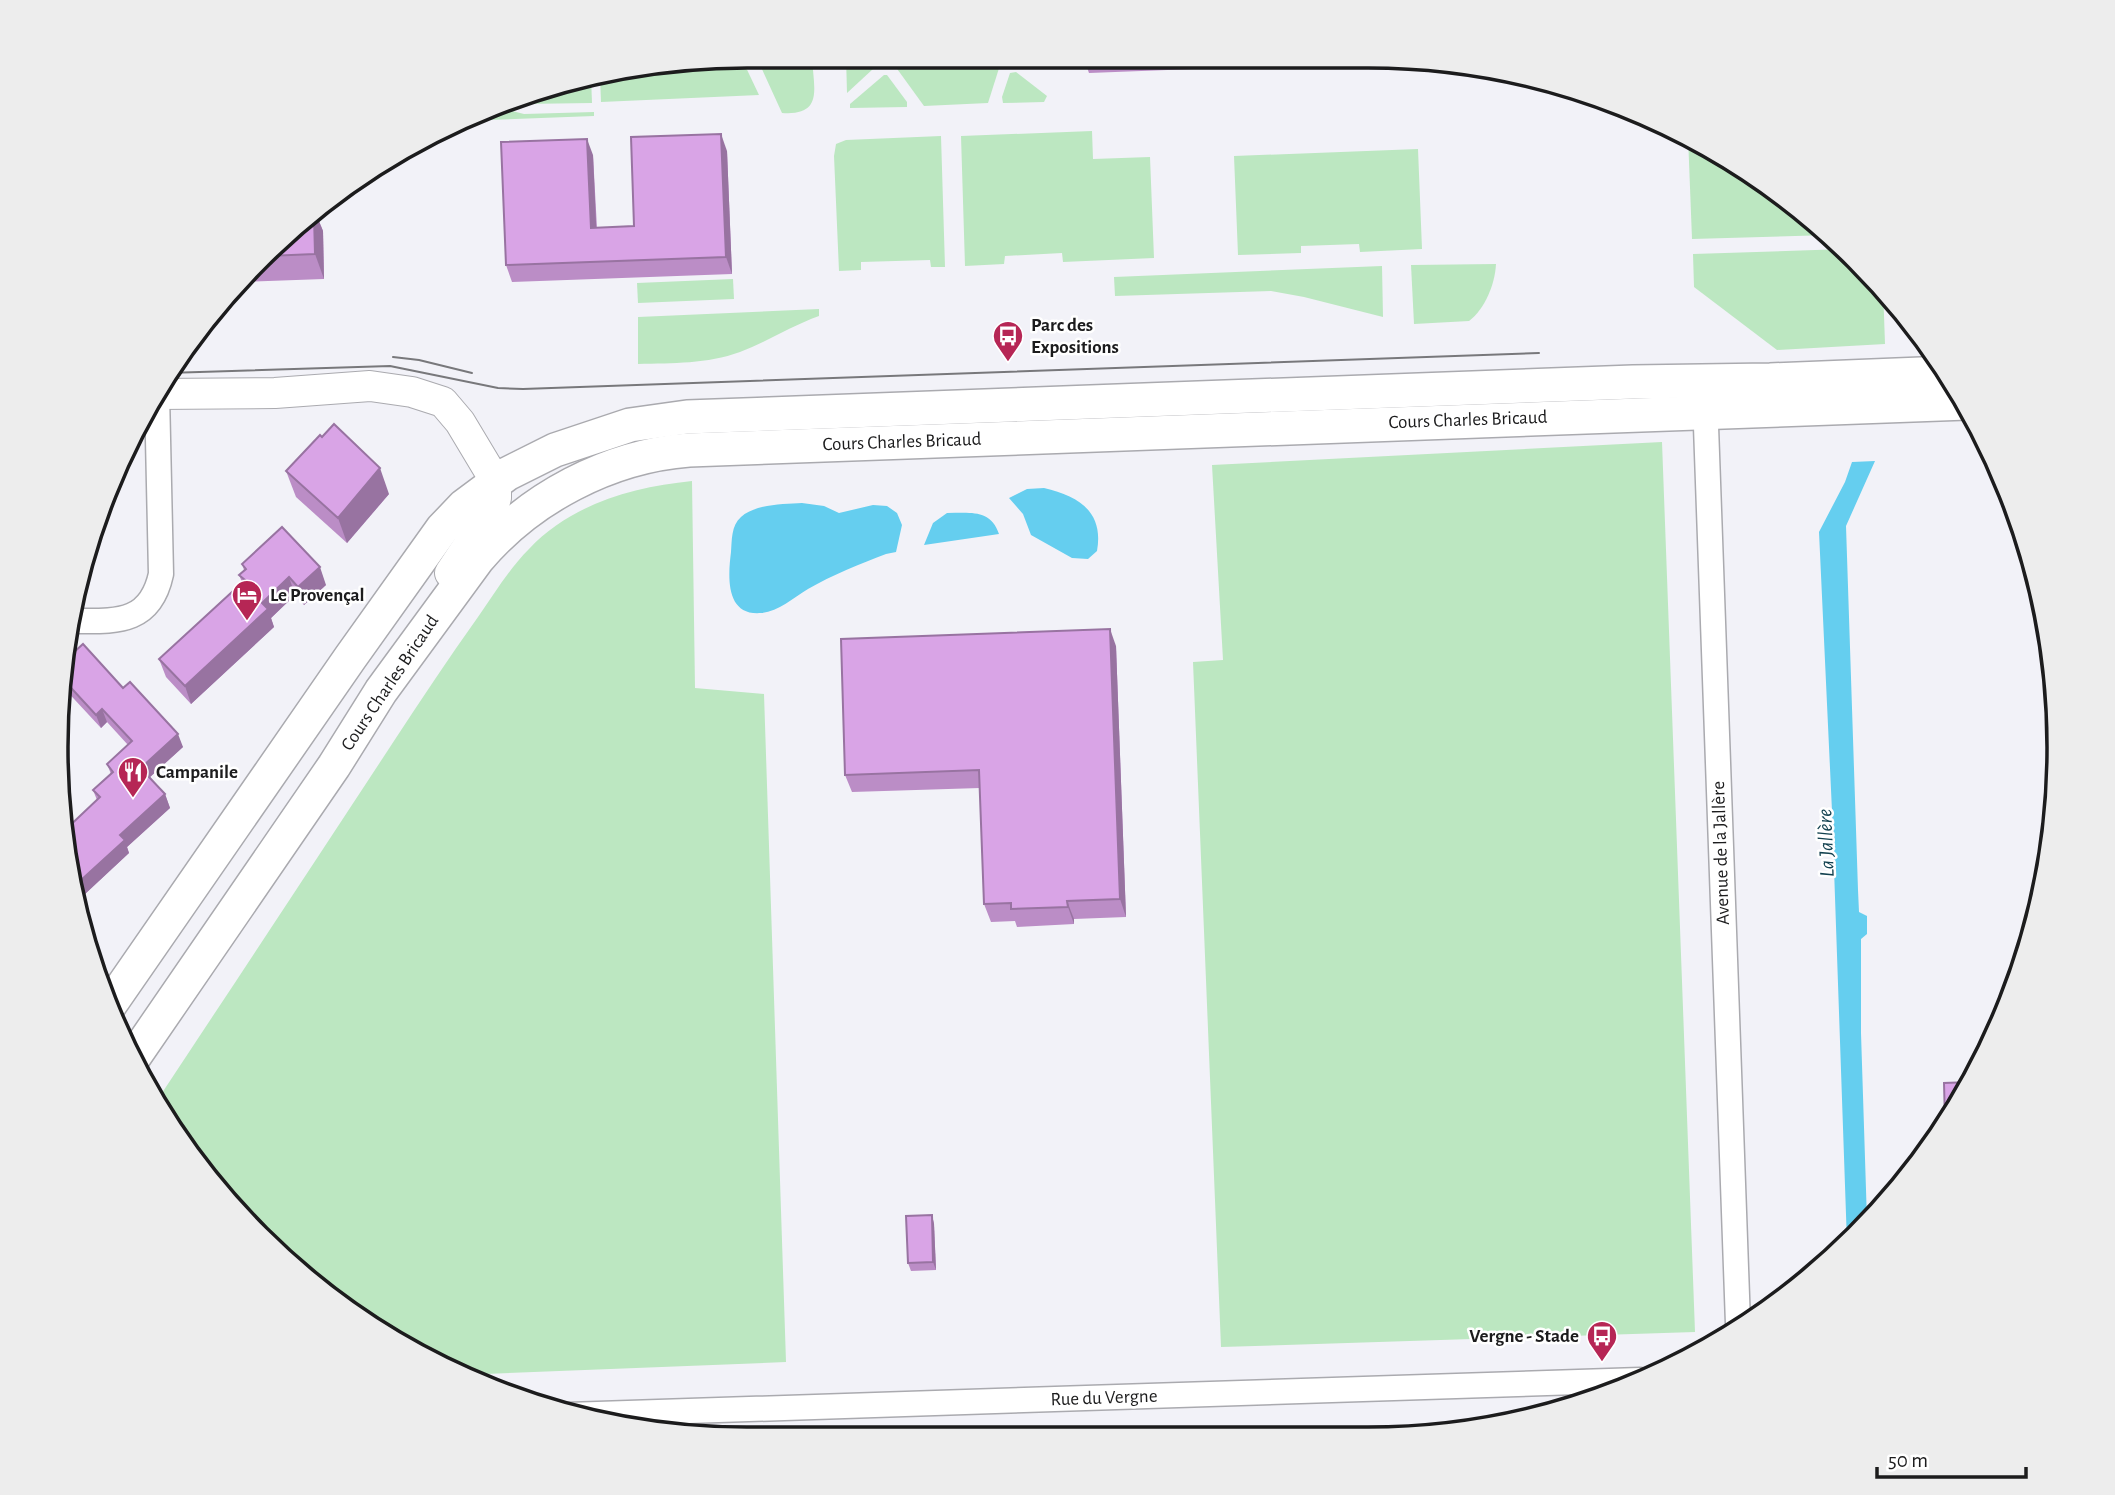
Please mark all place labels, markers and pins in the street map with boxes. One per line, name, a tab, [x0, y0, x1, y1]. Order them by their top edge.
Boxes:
place label: Parc des Expositions	[1031, 316, 1119, 357]
bus stop icon: Parc des Expositions	[991, 319, 1025, 363]
hotel icon: Le Provençal	[230, 578, 264, 622]
place label: Le Provençal	[270, 586, 365, 605]
restaurant icon: Campanile	[116, 755, 150, 799]
place label: Campanile	[156, 763, 238, 782]
bus stop icon: Vergne - Stade	[1585, 1319, 1619, 1363]
place label: Vergne - Stade	[1469, 1327, 1579, 1346]

